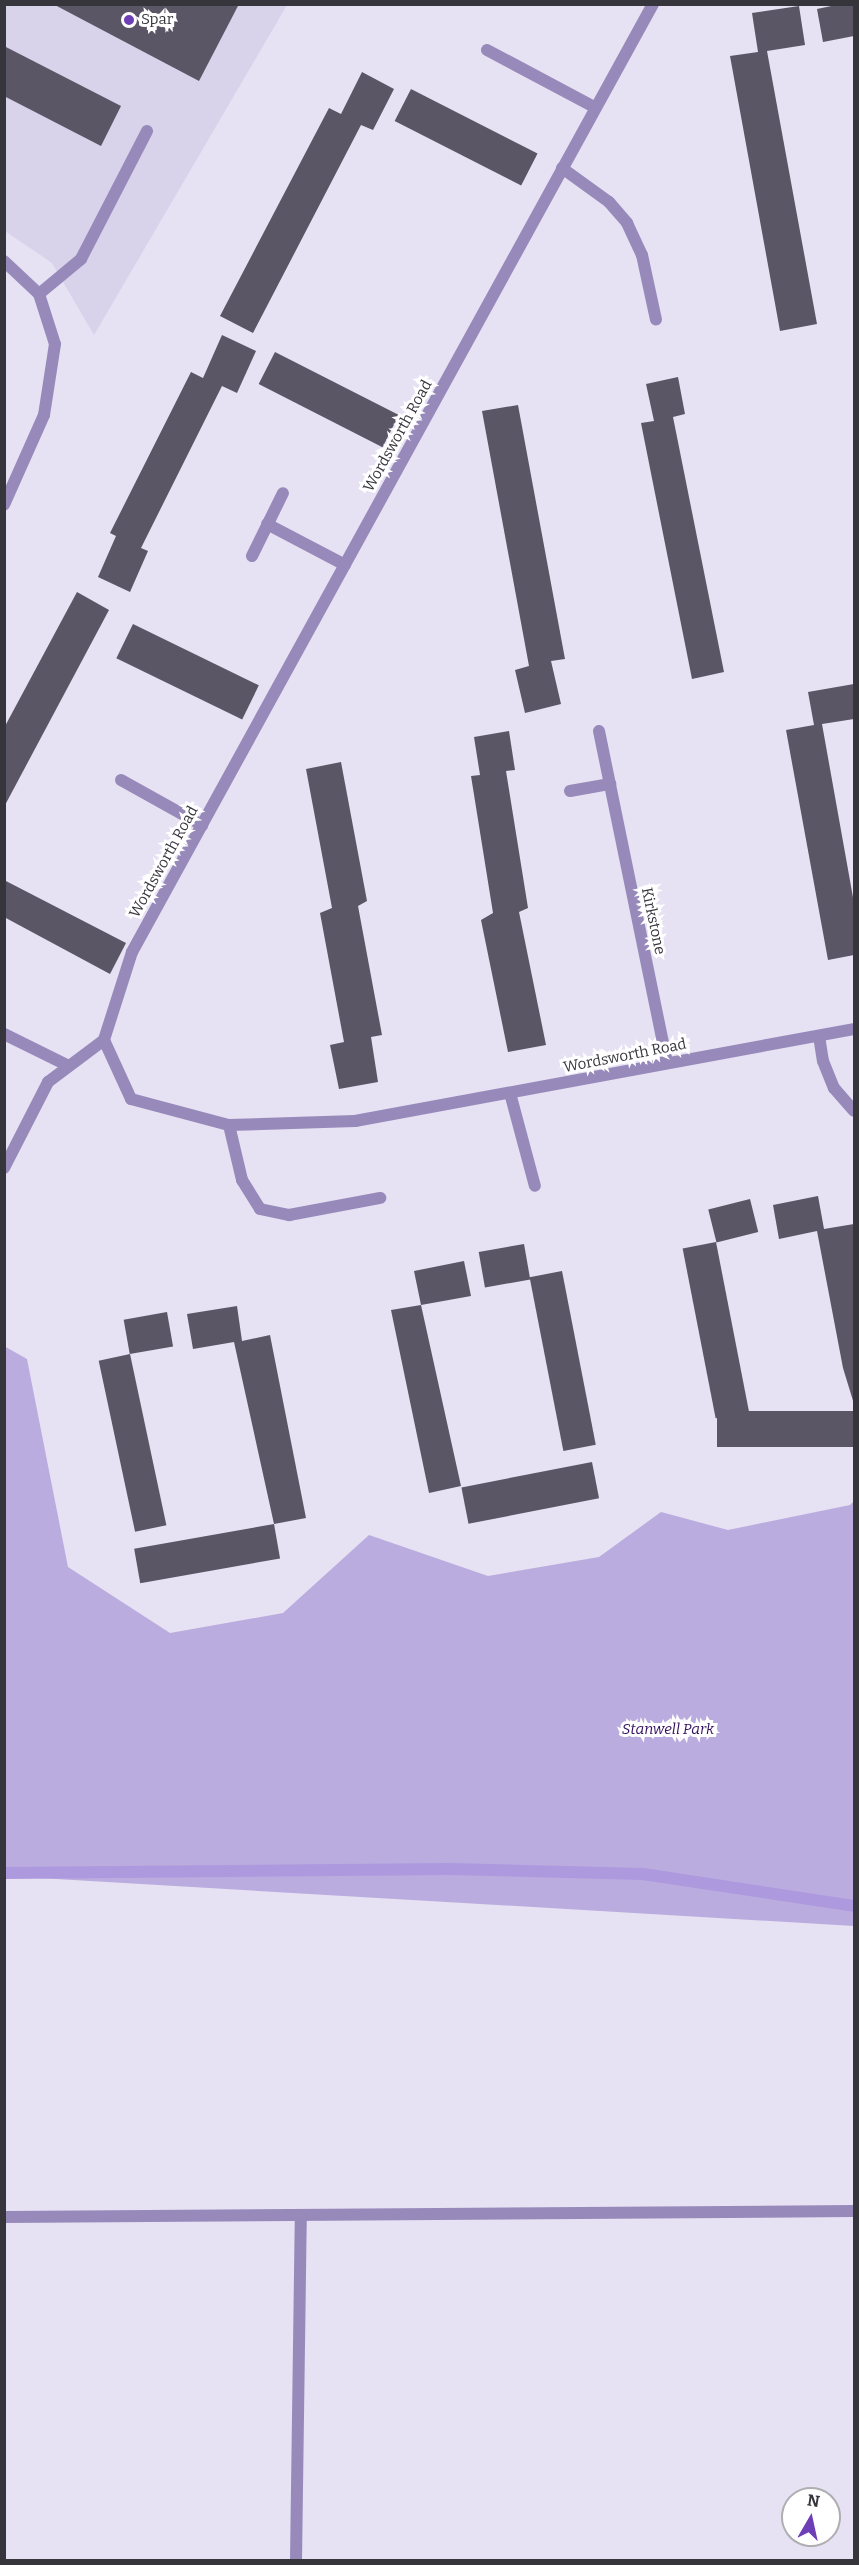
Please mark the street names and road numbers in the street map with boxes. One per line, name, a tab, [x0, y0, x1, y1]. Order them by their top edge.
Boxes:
street label: Wordsworth Road	[360, 377, 436, 495]
street label: Wordsworth Road	[126, 803, 202, 921]
street label: Kirkstone	[637, 886, 669, 956]
street label: Wordsworth Road	[562, 1035, 688, 1077]

